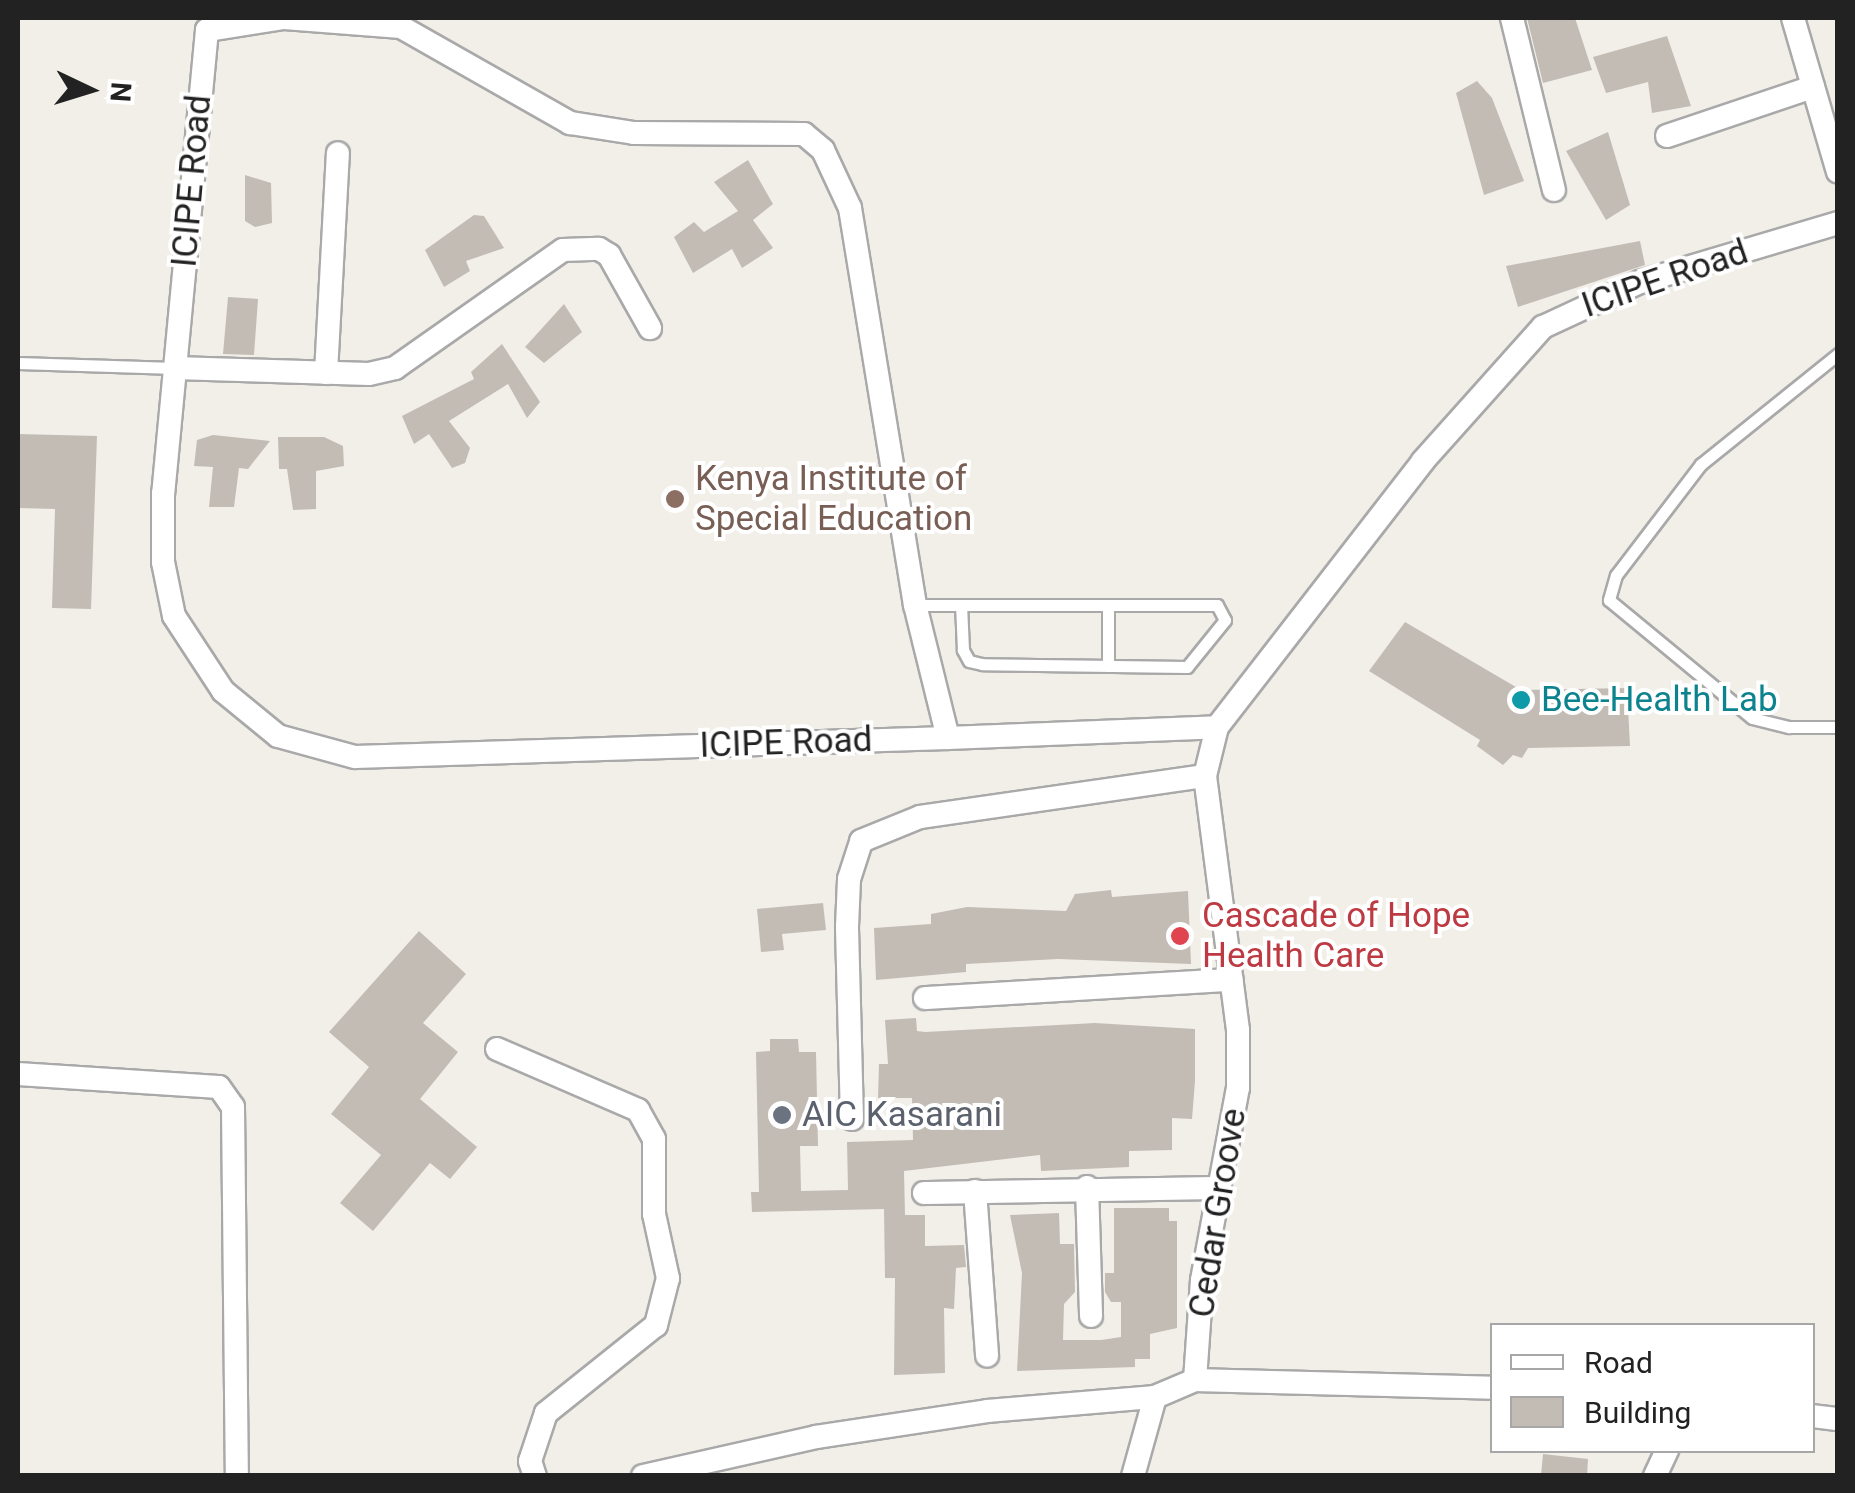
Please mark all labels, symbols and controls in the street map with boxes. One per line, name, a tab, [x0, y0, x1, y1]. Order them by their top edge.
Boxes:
north arrow	[40, 40, 140, 140]
text: N	[103, 81, 138, 103]
street label: ICIPE Road	[164, 93, 220, 269]
street label: ICIPE Road	[1576, 231, 1754, 327]
place label: Kenya Institute of Special Education	[695, 458, 972, 540]
marker: Kenya Institute of Special Education	[664, 488, 686, 510]
place label: Bee-Health Lab	[1541, 679, 1778, 721]
marker: Bee-Health Lab	[1510, 689, 1532, 711]
street label: ICIPE Road	[699, 719, 873, 767]
place label: Cascade of Hope Health Care	[1202, 895, 1470, 977]
marker: Cascade of Hope Health Care	[1167, 923, 1193, 949]
place label: AIC Kasarani	[802, 1094, 1002, 1136]
marker: AIC Kasarani	[771, 1104, 793, 1126]
street label: Cedar Groove	[1181, 1106, 1255, 1320]
legend	[1490, 1323, 1815, 1453]
text: Road	[1584, 1345, 1653, 1380]
text: Building	[1584, 1395, 1691, 1430]

